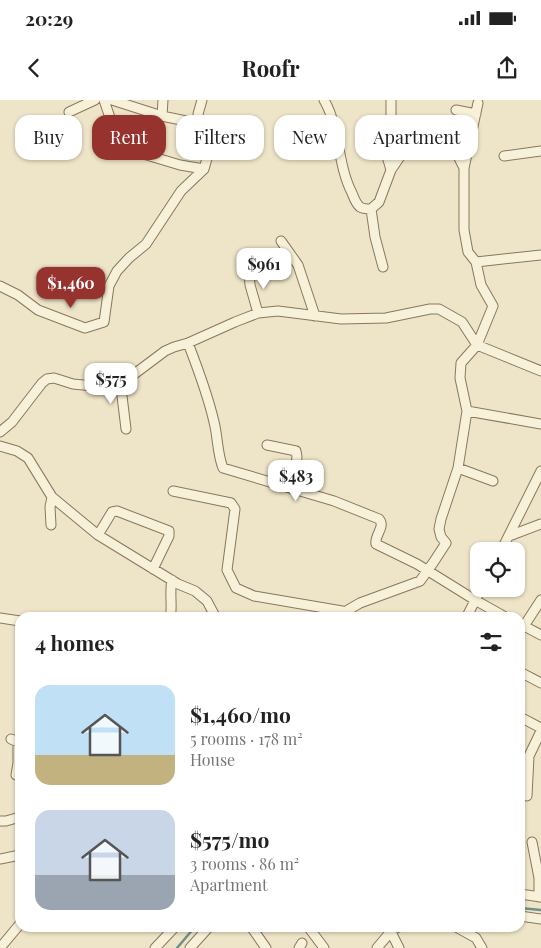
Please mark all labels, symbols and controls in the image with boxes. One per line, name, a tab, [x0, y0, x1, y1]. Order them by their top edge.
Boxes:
text: 20:29	[25, 5, 73, 31]
text: Roofr	[241, 53, 300, 83]
icon: back	[20, 54, 48, 82]
icon: share	[493, 54, 521, 82]
chip: Buy	[15, 115, 82, 160]
chip: Rent	[92, 115, 166, 160]
chip: Filters	[176, 115, 264, 160]
chip: New	[274, 115, 345, 160]
chip: Apartment	[355, 115, 478, 160]
pin: $961	[234, 248, 294, 290]
text: $961	[247, 253, 281, 274]
pin: $1,460	[30, 266, 112, 309]
text: $1,460	[47, 272, 95, 293]
pin: $575	[81, 362, 141, 405]
text: $575	[95, 368, 127, 389]
pin: $483	[266, 460, 326, 502]
text: $483	[279, 465, 313, 486]
map controls	[470, 542, 525, 597]
button: locate	[470, 542, 525, 597]
text: 4 homes	[35, 628, 114, 656]
icon: filters	[477, 628, 505, 656]
text: $1,460/mo	[190, 700, 291, 728]
icon: home	[75, 705, 135, 765]
text: 5 rooms · 178 m²	[190, 728, 303, 749]
text: House	[190, 749, 235, 770]
text: $575/mo	[190, 825, 270, 853]
icon: home	[75, 830, 135, 890]
text: 3 rooms · 86 m²	[190, 853, 299, 874]
text: Apartment	[190, 874, 268, 895]

